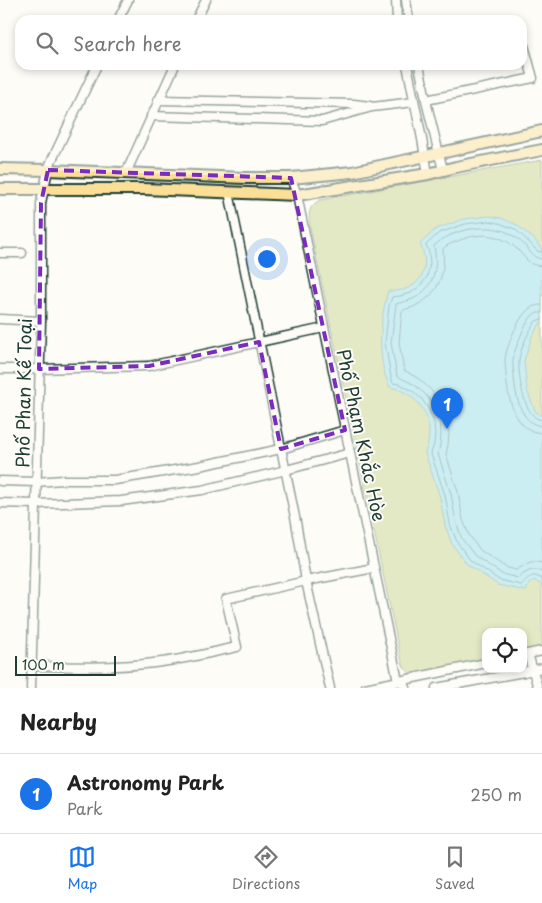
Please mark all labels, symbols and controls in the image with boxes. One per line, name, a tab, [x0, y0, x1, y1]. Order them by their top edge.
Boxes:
search box	[15, 15, 527, 70]
icon: search	[33, 29, 61, 57]
text: Search here	[73, 29, 182, 57]
your location	[254, 246, 280, 272]
street label: Phố Phan Kế Toại	[8, 318, 38, 468]
street label: Phố Phạm Khắc Hòe	[331, 346, 393, 524]
pin: 1	[431, 388, 463, 429]
map controls	[482, 628, 527, 673]
button: locate	[482, 628, 527, 673]
scale bar	[15, 653, 116, 676]
text: 100 m	[22, 654, 65, 675]
text: Nearby	[20, 705, 97, 737]
text: Astronomy Park	[67, 768, 224, 796]
text: 1	[32, 782, 40, 806]
text: 250 m	[471, 782, 522, 806]
text: Park	[67, 796, 103, 820]
tab: Map	[67, 843, 97, 894]
tab: Directions	[232, 843, 300, 894]
tab: Saved	[435, 843, 475, 894]

